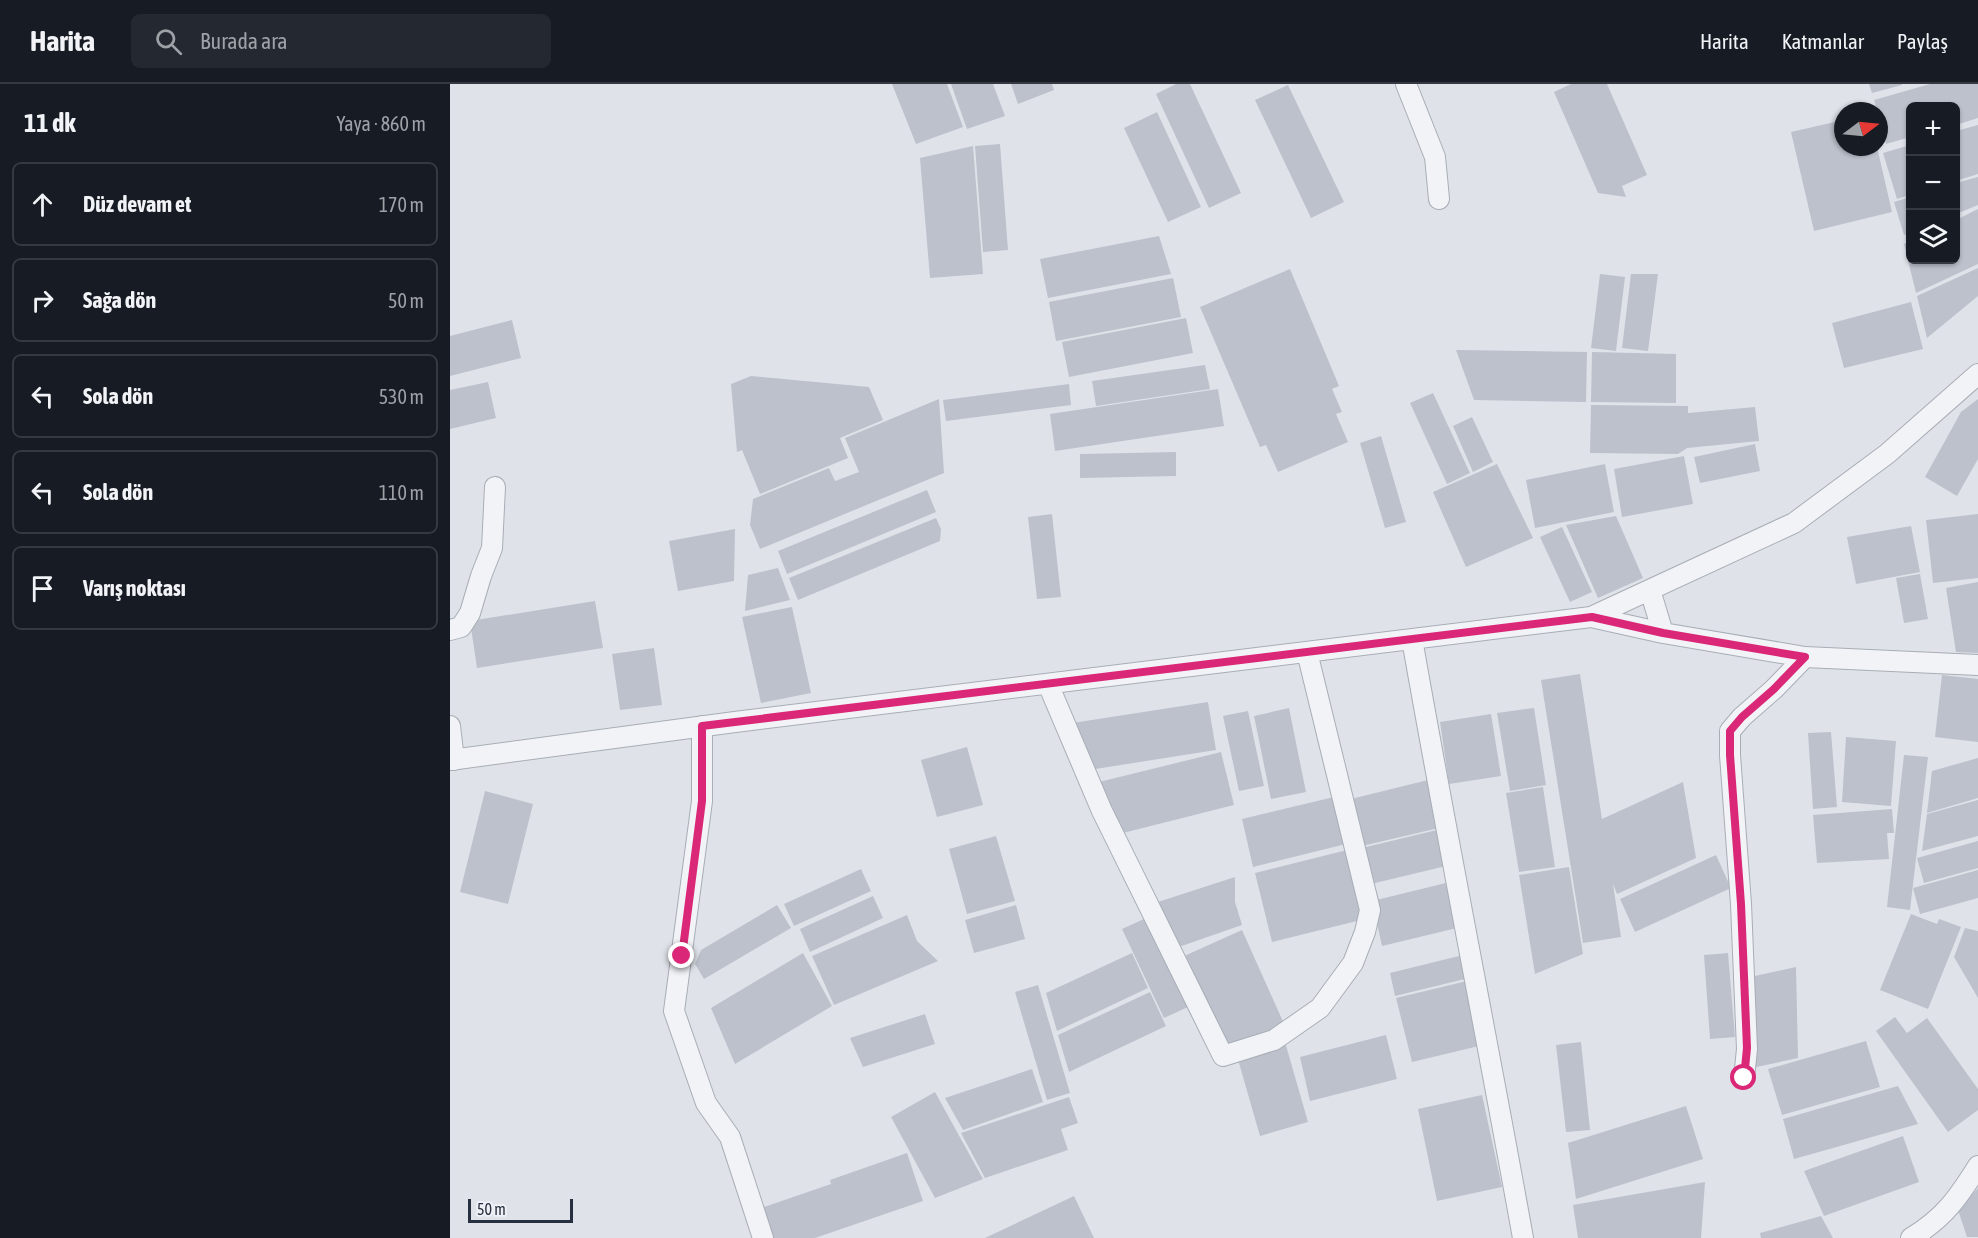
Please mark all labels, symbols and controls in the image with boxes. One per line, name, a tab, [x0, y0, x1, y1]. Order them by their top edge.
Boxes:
search box	[131, 14, 551, 68]
text: Harita	[30, 25, 95, 57]
icon: search	[152, 25, 185, 58]
text: Burada ara	[200, 28, 288, 54]
text: Harita	[1700, 29, 1749, 53]
text: Katmanlar	[1782, 29, 1864, 53]
text: Paylaş	[1897, 29, 1948, 53]
north arrow	[1834, 102, 1888, 156]
map controls	[1906, 102, 1960, 264]
button: +	[1906, 102, 1960, 156]
text: 11 dk	[24, 108, 76, 138]
text: Yaya · 860 m	[337, 112, 426, 135]
button: −	[1906, 156, 1960, 210]
icon: ahead	[26, 188, 59, 221]
text: Düz devam et	[83, 191, 191, 217]
text: 170 m	[379, 193, 424, 216]
button: layers	[1906, 210, 1960, 264]
icon: right	[26, 284, 59, 317]
text: Sağa dön	[83, 287, 156, 313]
text: 50 m	[388, 289, 424, 312]
icon: left	[26, 380, 59, 413]
text: Sola dön	[83, 383, 153, 409]
text: 530 m	[379, 385, 424, 408]
icon: left	[26, 476, 59, 509]
text: Sola dön	[83, 479, 153, 505]
text: 110 m	[379, 481, 424, 504]
icon: arrive	[26, 572, 59, 605]
text: Varış noktası	[83, 575, 186, 601]
route end	[668, 942, 694, 968]
route start	[1730, 1064, 1756, 1090]
scale bar	[468, 1196, 573, 1224]
text: 50 m	[477, 1200, 506, 1218]

